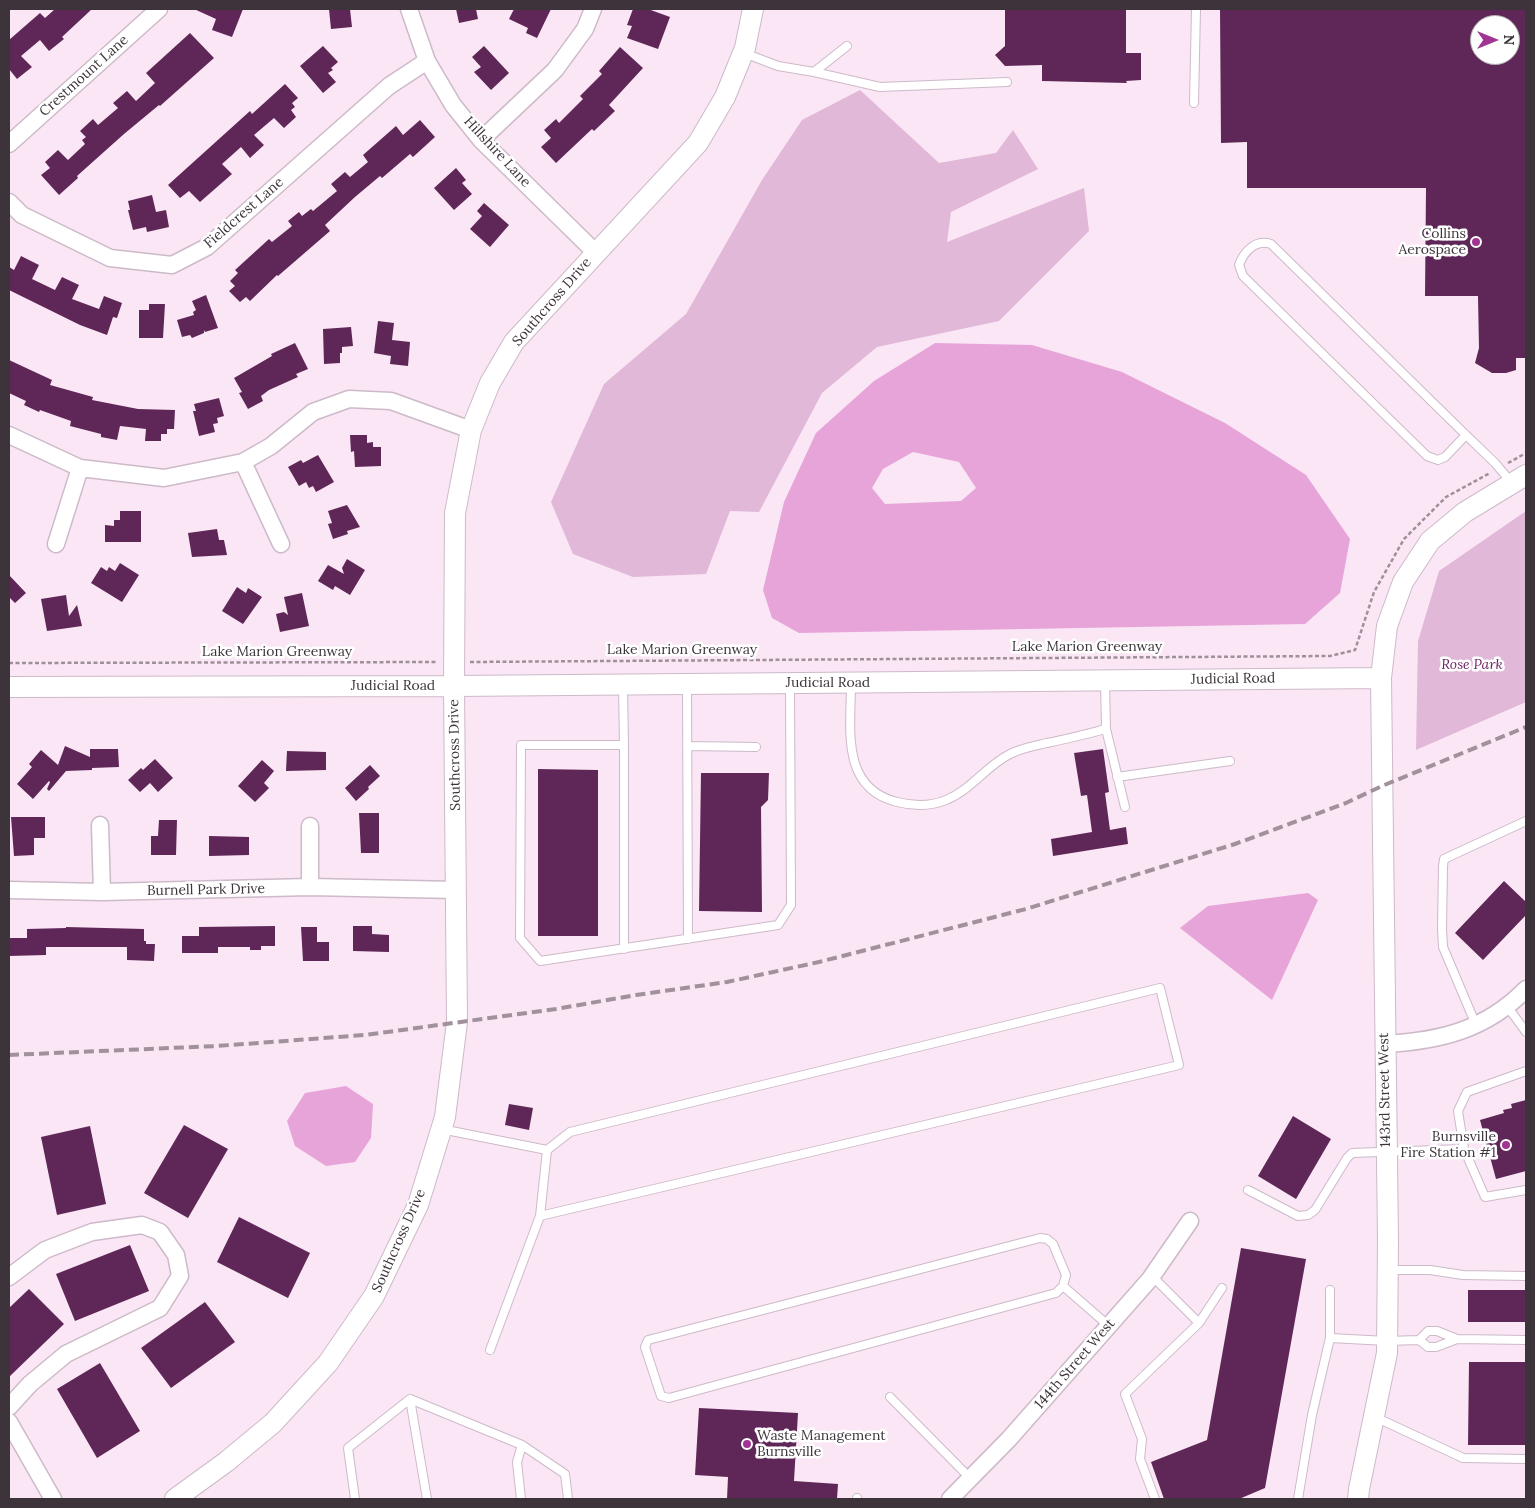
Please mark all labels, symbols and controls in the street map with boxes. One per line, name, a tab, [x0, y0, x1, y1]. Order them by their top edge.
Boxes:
north arrow	[1470, 15, 1520, 65]
street label: Crestmount Lane	[36, 32, 132, 120]
text: N	[1500, 35, 1518, 45]
street label: Hillshire Lane	[460, 113, 534, 191]
street label: Fieldcrest Lane	[201, 174, 287, 252]
place label: Collins Aerospace	[1398, 226, 1466, 258]
marker: Collins Aerospace	[1470, 236, 1482, 248]
street label: Southcross Drive	[509, 254, 595, 350]
street label: Lake Marion Greenway	[1012, 639, 1162, 655]
street label: Lake Marion Greenway	[607, 642, 757, 658]
street label: Lake Marion Greenway	[202, 644, 352, 660]
park label: Rose Park	[1441, 657, 1503, 673]
street label: Judicial Road	[1191, 670, 1275, 688]
street label: Judicial Road	[786, 675, 870, 691]
street label: Judicial Road	[351, 678, 435, 694]
street label: Southcross Drive	[446, 699, 464, 811]
street label: Burnell Park Drive	[147, 881, 265, 899]
street label: 143rd Street West	[1376, 1032, 1394, 1148]
place label: Burnsville Fire Station #1	[1400, 1129, 1496, 1162]
marker: Burnsville Fire Station #1	[1500, 1139, 1512, 1151]
street label: Southcross Drive	[369, 1187, 429, 1295]
street label: 144th Street West	[1031, 1315, 1119, 1413]
place label: Waste Management Burnsville	[757, 1428, 886, 1460]
marker: Waste Management Burnsville	[741, 1438, 753, 1450]

